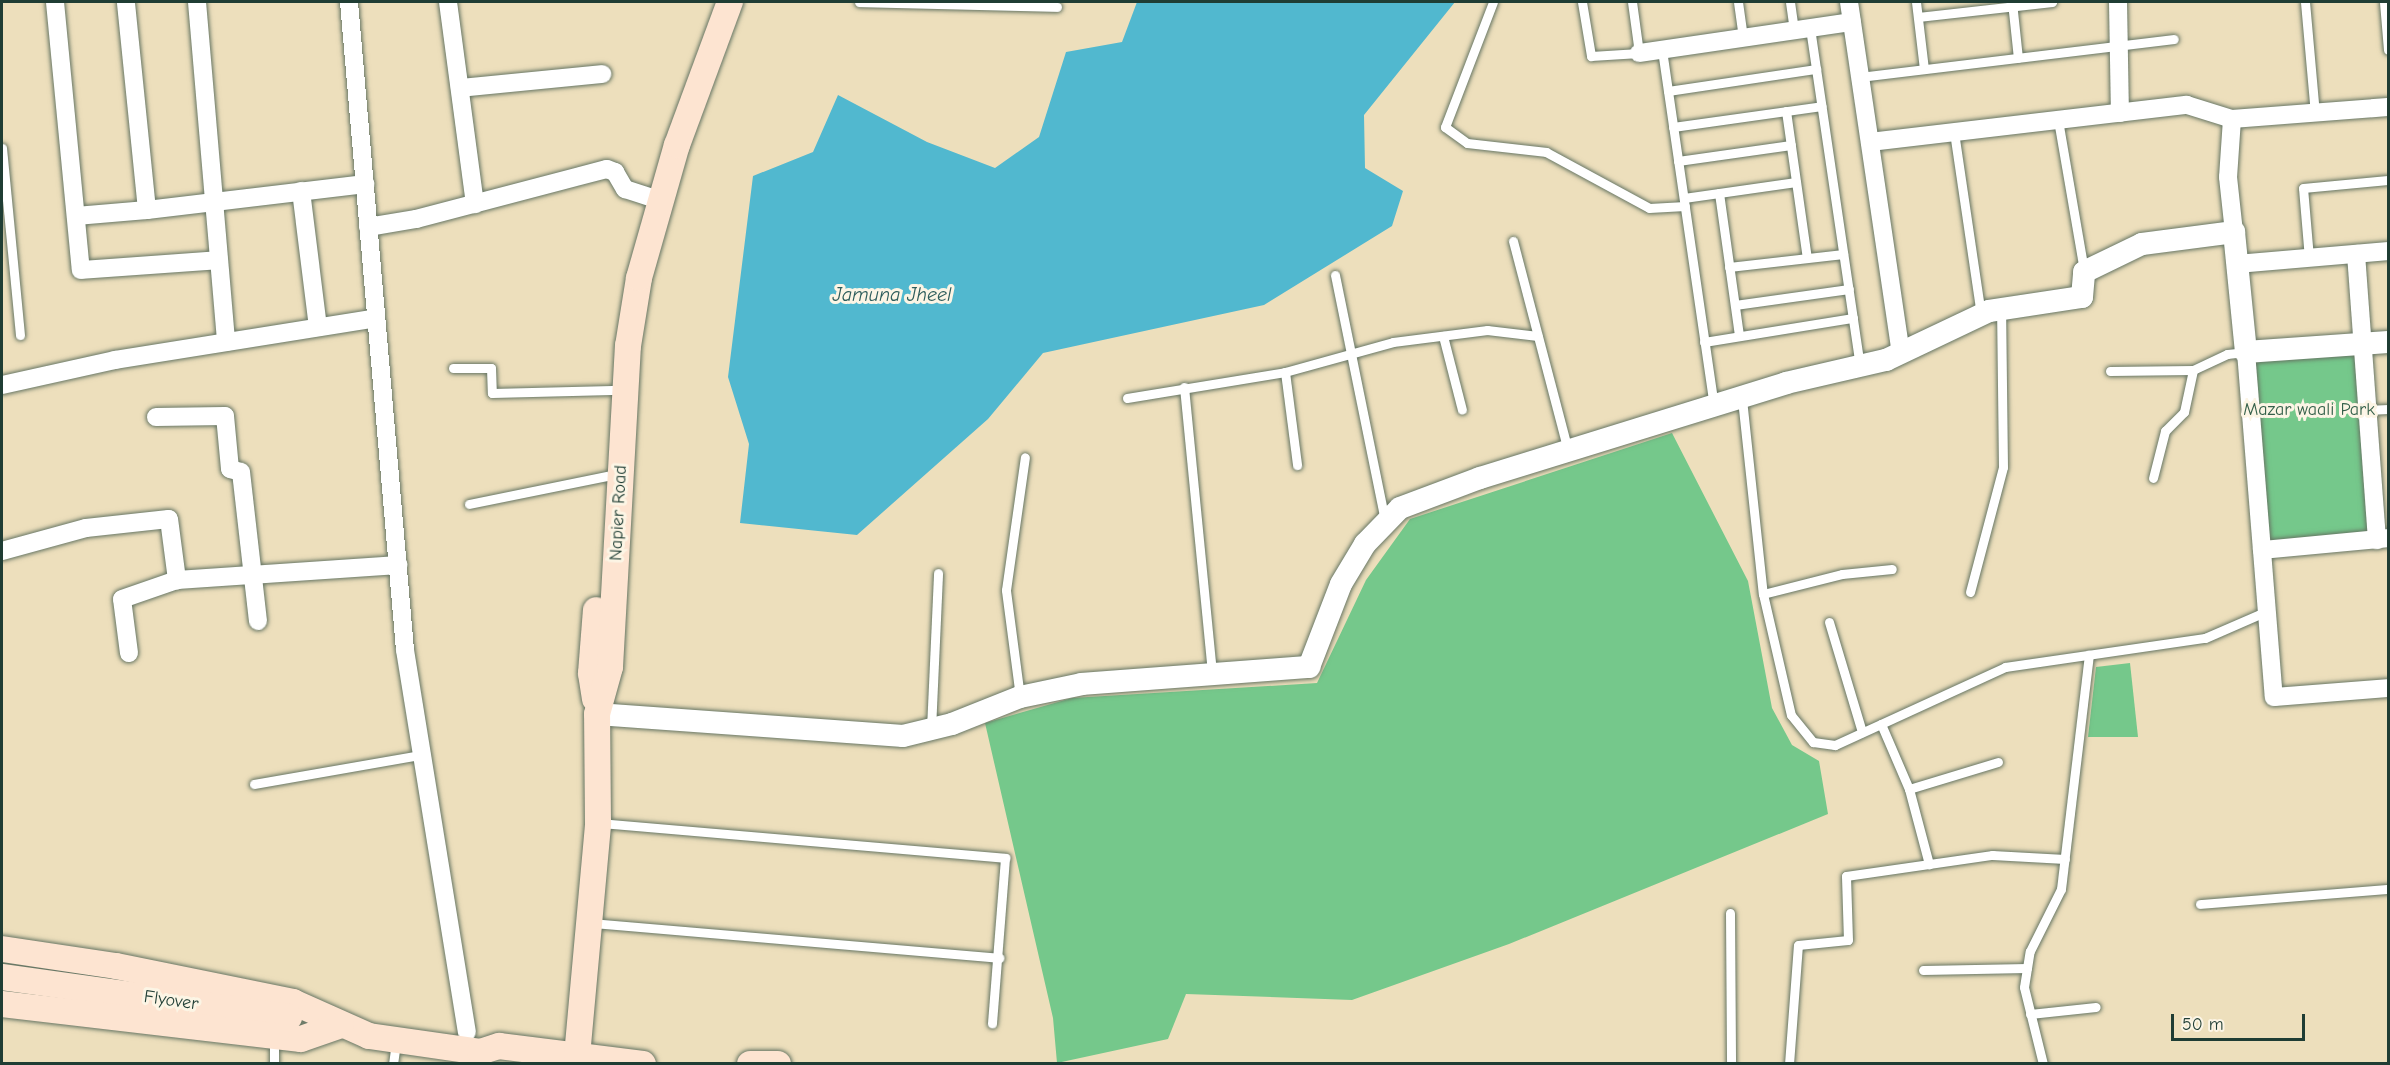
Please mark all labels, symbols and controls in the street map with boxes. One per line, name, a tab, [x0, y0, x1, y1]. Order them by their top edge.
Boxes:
water label: Jamuna Jheel	[833, 282, 951, 306]
park label: Mazar waali Park	[2243, 399, 2375, 421]
street label: Napier Road	[606, 465, 632, 561]
street label: Flyover	[142, 986, 200, 1016]
scale bar	[2174, 1002, 2308, 1040]
text: 50 m	[2182, 1014, 2224, 1035]

